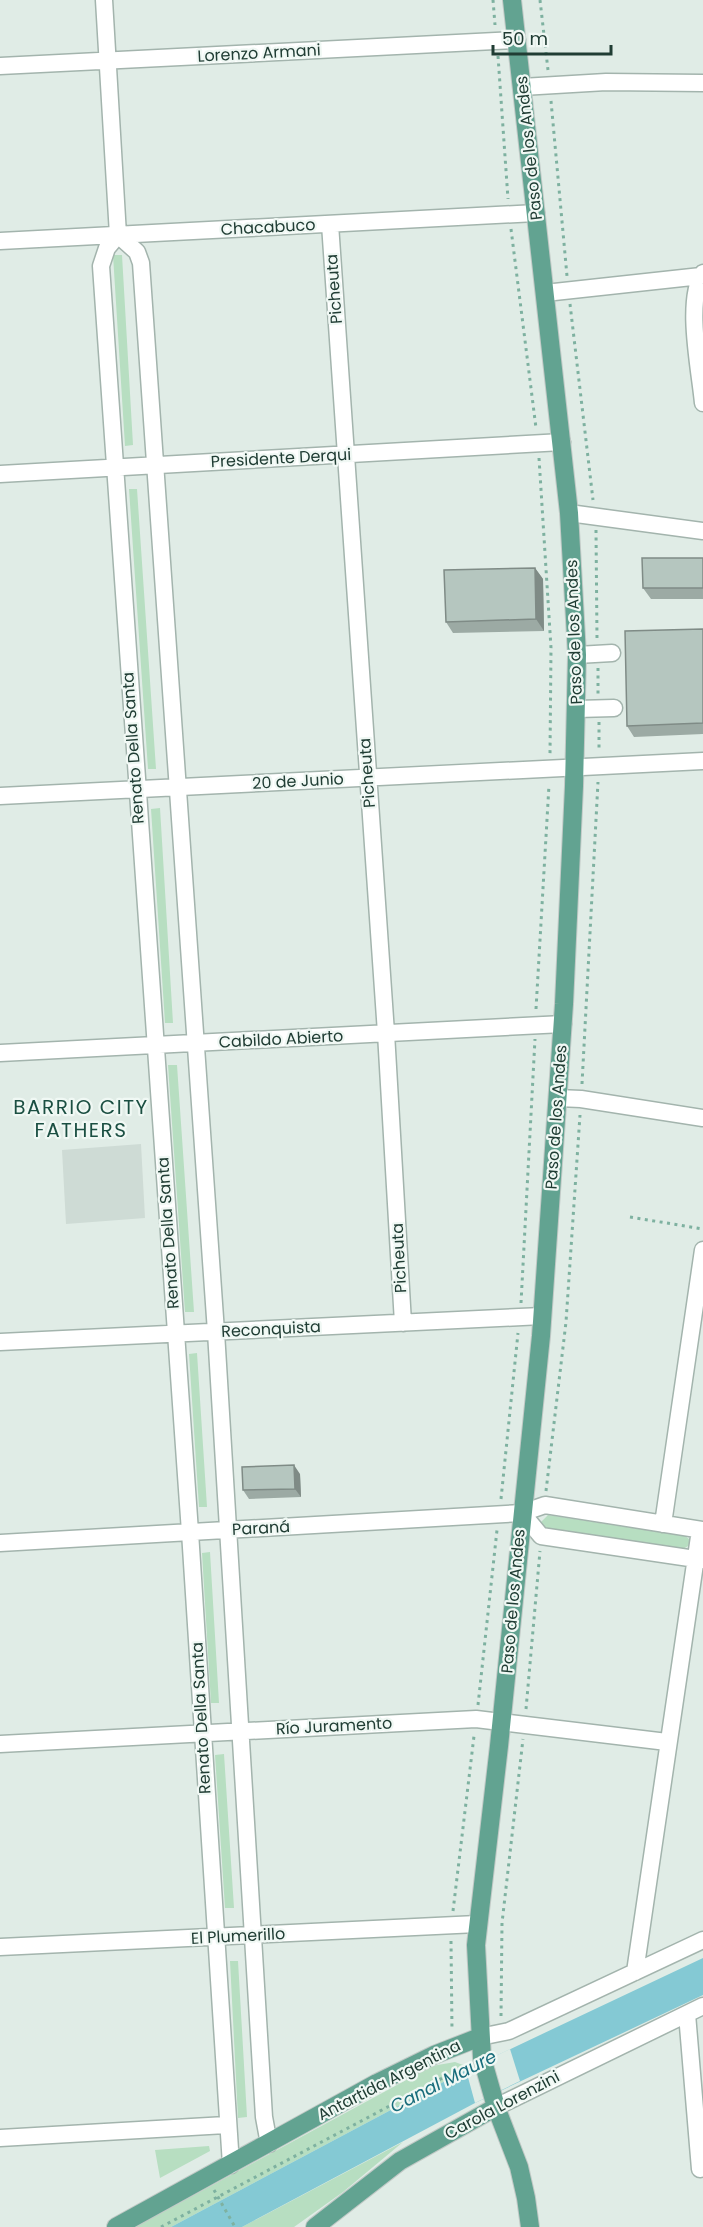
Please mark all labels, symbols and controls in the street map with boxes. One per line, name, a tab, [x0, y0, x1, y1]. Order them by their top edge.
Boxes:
scale bar	[493, 18, 612, 56]
text: 50 m	[502, 26, 548, 51]
street label: Lorenzo Armani	[197, 38, 321, 68]
street label: Paso de los Andes	[510, 75, 548, 221]
street label: Chacabuco	[220, 213, 316, 241]
street label: Picheuta	[320, 253, 348, 325]
street label: Presidente Derqui	[210, 443, 352, 473]
street label: Paso de los Andes	[560, 559, 588, 705]
street label: Renato Della Santa	[116, 671, 150, 825]
street label: Picheuta	[353, 737, 381, 809]
street label: 20 de Junio	[252, 767, 344, 795]
street label: Cabildo Abierto	[218, 1024, 344, 1054]
street label: Paso de los Andes	[539, 1044, 573, 1190]
district label: BARRIO CITY FATHERS	[13, 1093, 149, 1144]
street label: Renato Della Santa	[151, 1156, 185, 1310]
street label: Picheuta	[386, 1222, 412, 1294]
street label: Reconquista	[221, 1315, 321, 1343]
street label: Paraná	[231, 1515, 291, 1541]
street label: Paso de los Andes	[495, 1528, 531, 1674]
street label: Renato Della Santa	[186, 1641, 216, 1795]
street label: Río Juramento	[275, 1711, 393, 1741]
street label: El Plumerillo	[190, 1922, 286, 1950]
street label: Antartida Argentina	[313, 2034, 465, 2126]
water label: Canal Maure	[385, 2043, 501, 2119]
street label: Carola Lorenzini	[440, 2065, 564, 2145]

